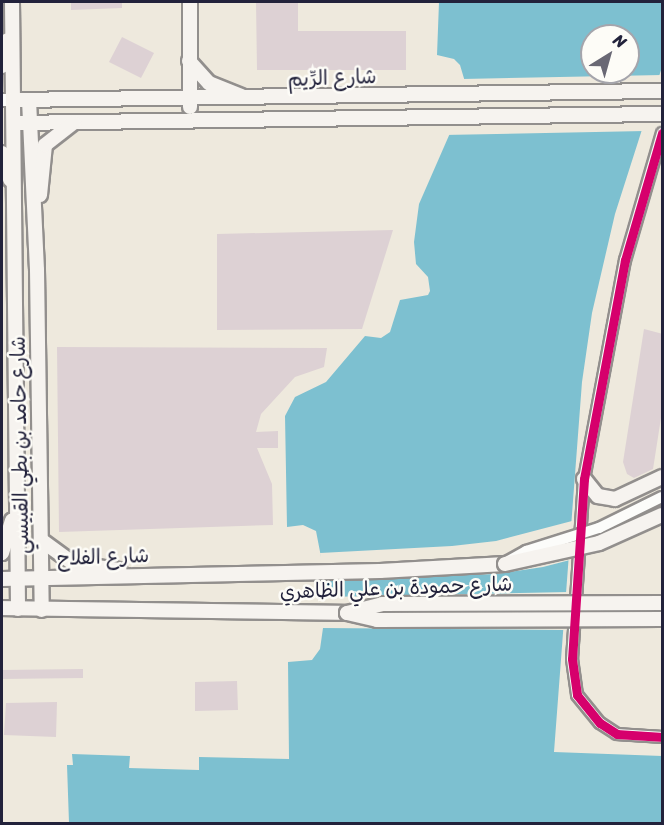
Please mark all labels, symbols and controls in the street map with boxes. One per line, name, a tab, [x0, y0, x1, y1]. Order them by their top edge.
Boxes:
north arrow	[580, 24, 640, 84]
text: N	[607, 26, 633, 56]
street label: شارع الرِّيم	[287, 64, 377, 92]
street label: شارع حامد بن بطي القبيسي	[6, 336, 34, 554]
street label: شارع الفلاح	[56, 543, 150, 571]
street label: شارع حمودة بن علي الظاهري	[279, 572, 513, 604]

